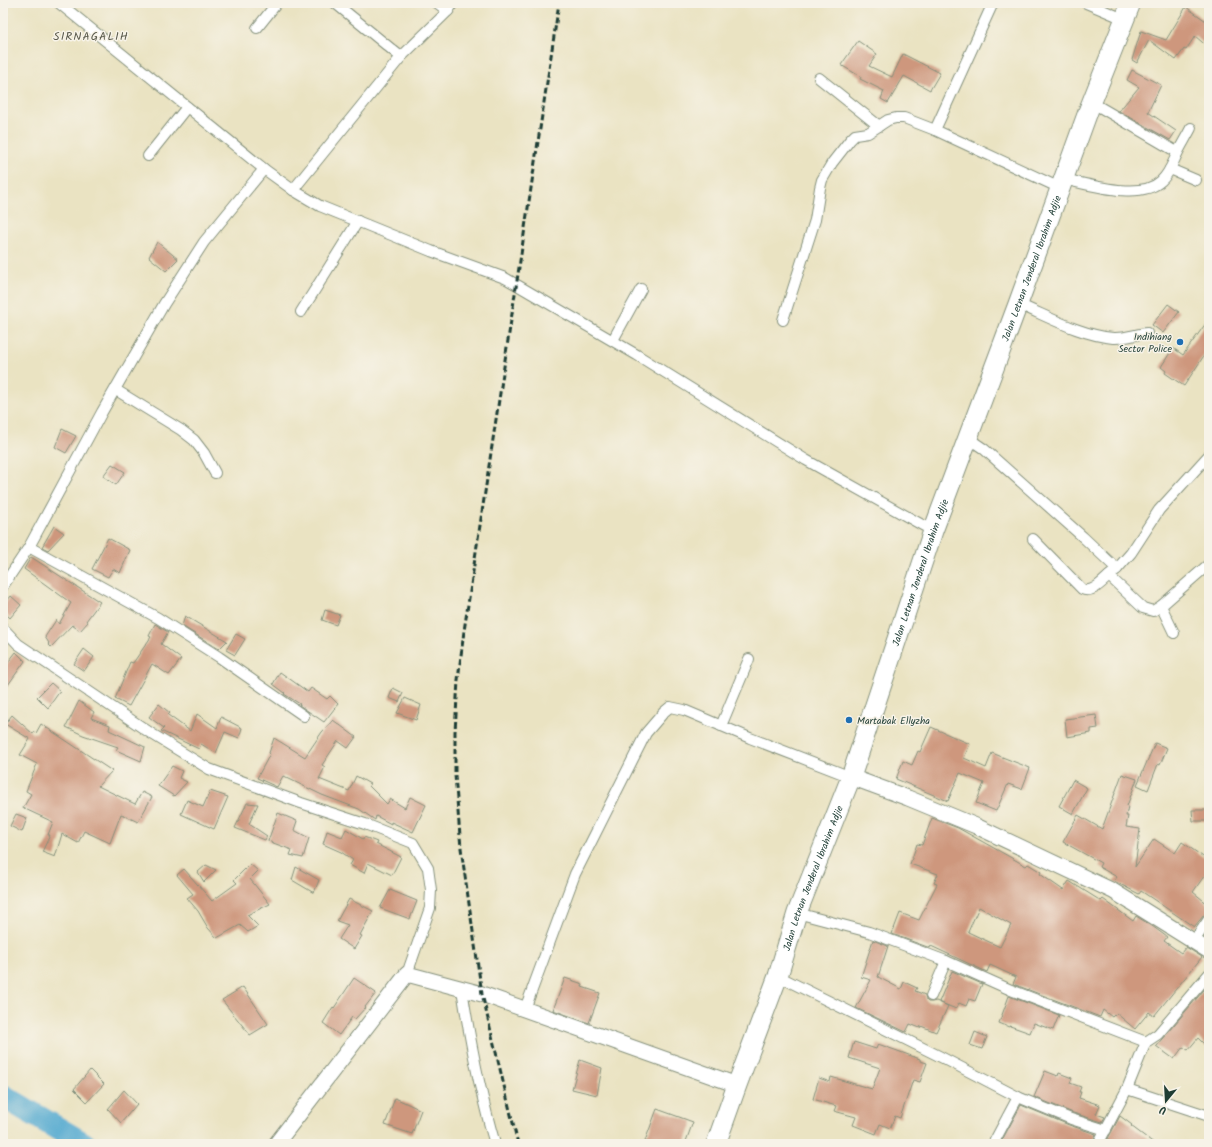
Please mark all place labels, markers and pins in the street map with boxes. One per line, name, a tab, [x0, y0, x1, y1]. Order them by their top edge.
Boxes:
place label: Indihiang Sector Police	[1118, 329, 1172, 357]
marker: Indihiang Sector Police	[1175, 337, 1185, 347]
place label: Martabak Ellyzha	[857, 713, 930, 729]
marker: Martabak Ellyzha	[844, 715, 854, 725]

